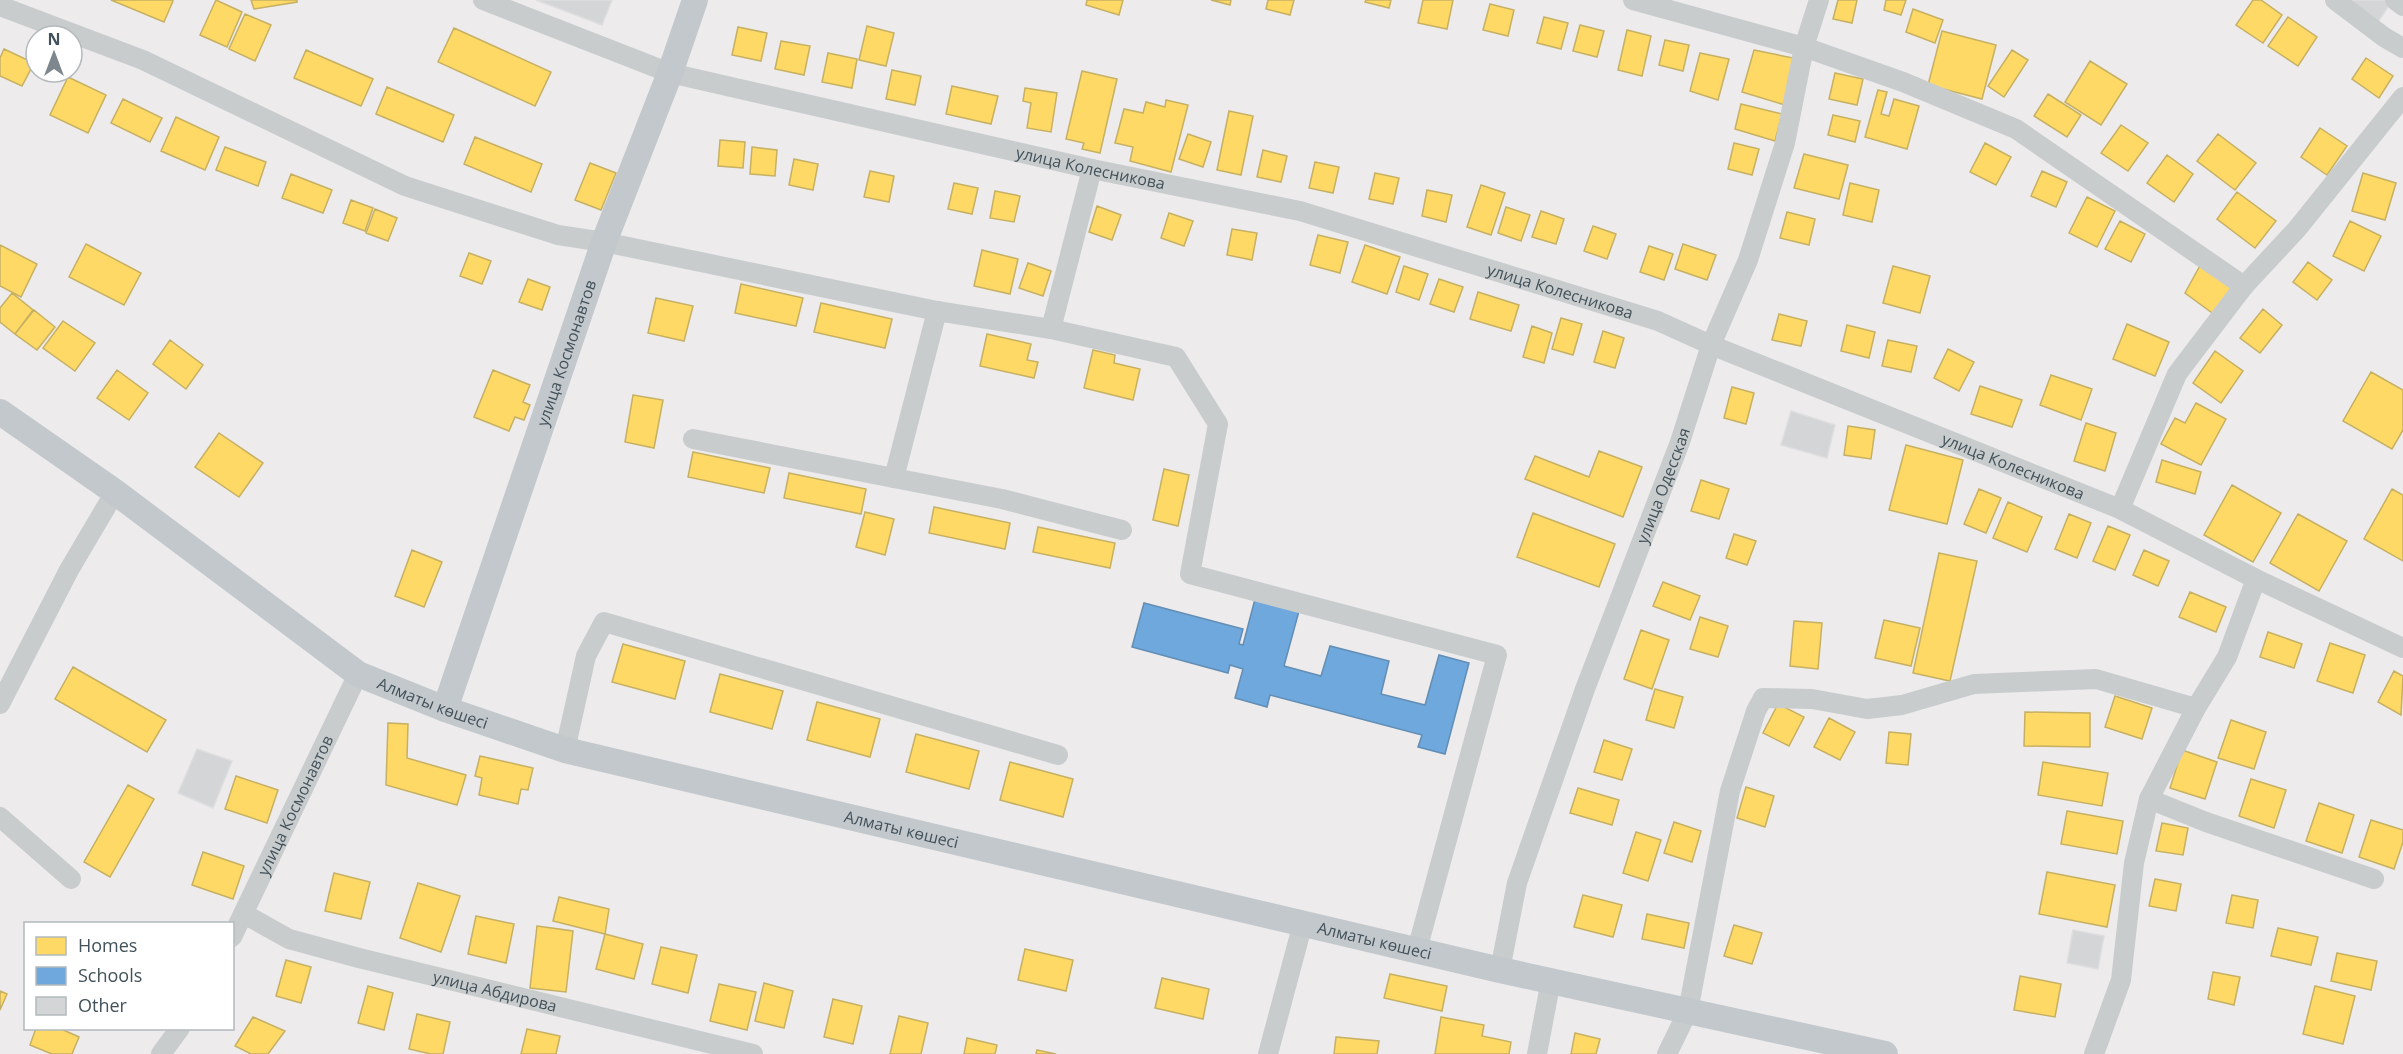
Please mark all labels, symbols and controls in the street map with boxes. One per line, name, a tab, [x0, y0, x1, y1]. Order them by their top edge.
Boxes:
north arrow	[24, 24, 84, 84]
text: N	[47, 28, 61, 50]
street label: улица Колесникова	[1014, 141, 1167, 195]
street label: улица Колесникова	[1484, 258, 1636, 324]
street label: улица Космонавтов	[531, 277, 601, 429]
street label: улица Одесская	[1631, 425, 1695, 547]
street label: улица Колесникова	[1939, 428, 2088, 505]
street label: Алматы көшесі	[374, 672, 491, 734]
street label: улица Космонавтов	[252, 731, 338, 879]
street label: Алматы көшесі	[842, 805, 961, 853]
street label: Алматы көшесі	[1315, 916, 1434, 965]
legend	[24, 922, 234, 1030]
text: Homes	[78, 933, 137, 957]
text: Schools	[78, 963, 142, 987]
street label: улица Абдирова	[431, 965, 559, 1017]
text: Other	[78, 993, 128, 1017]

